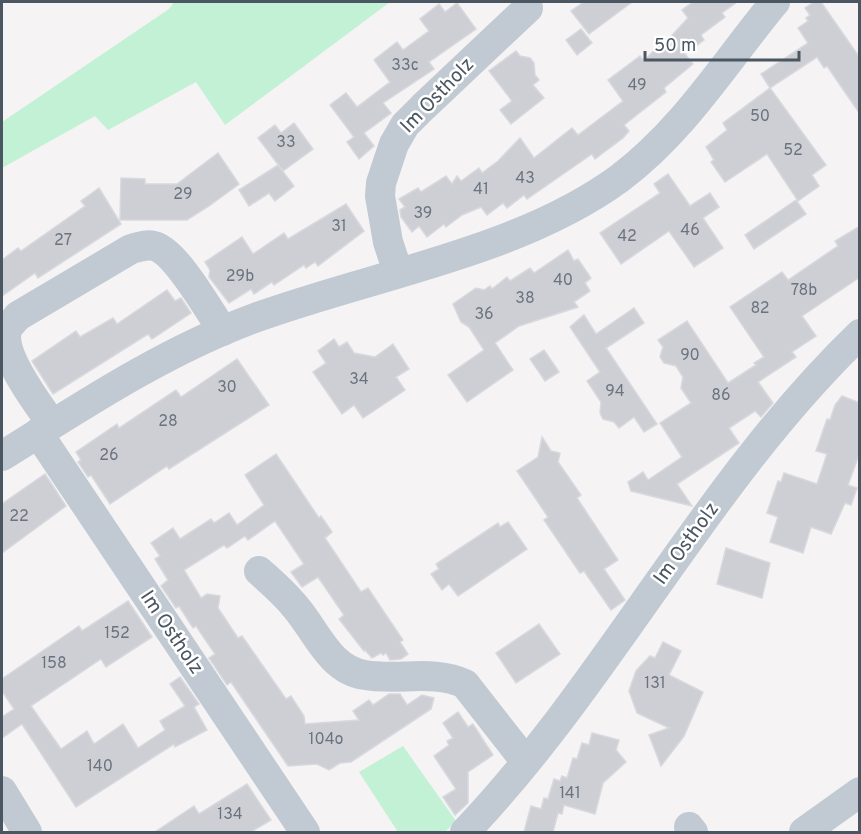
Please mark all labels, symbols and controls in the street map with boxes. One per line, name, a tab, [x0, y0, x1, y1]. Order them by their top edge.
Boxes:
scale bar	[645, 24, 800, 62]
text: 50 m	[654, 35, 696, 58]
street label: Im Ostholz	[395, 53, 481, 139]
house number: 33c	[391, 56, 419, 76]
house number: 49	[627, 76, 647, 96]
house number: 50	[750, 107, 770, 127]
house number: 33	[276, 133, 296, 153]
house number: 52	[783, 141, 803, 161]
house number: 43	[515, 169, 535, 189]
house number: 41	[473, 180, 489, 200]
house number: 29	[173, 185, 193, 205]
house number: 39	[414, 204, 432, 224]
house number: 31	[331, 217, 347, 237]
house number: 46	[680, 221, 700, 241]
house number: 42	[617, 227, 637, 247]
house number: 27	[54, 231, 72, 251]
house number: 29b	[226, 267, 254, 287]
house number: 40	[553, 271, 573, 291]
house number: 78b	[791, 281, 817, 301]
house number: 38	[515, 289, 535, 309]
house number: 82	[750, 299, 770, 319]
house number: 36	[474, 305, 494, 325]
house number: 90	[680, 346, 700, 366]
house number: 34	[349, 370, 369, 390]
house number: 30	[217, 378, 237, 398]
house number: 94	[605, 382, 625, 402]
house number: 86	[711, 386, 731, 406]
house number: 28	[158, 412, 178, 432]
house number: 26	[99, 446, 119, 466]
street label: Im Ostholz	[648, 498, 726, 590]
house number: 22	[9, 507, 29, 527]
street label: Im Ostholz	[133, 586, 209, 680]
house number: 152	[104, 624, 130, 644]
house number: 158	[41, 654, 67, 674]
house number: 131	[644, 674, 666, 694]
house number: 104o	[308, 730, 344, 750]
house number: 140	[87, 757, 113, 777]
house number: 141	[559, 784, 581, 804]
house number: 134	[217, 805, 243, 825]

